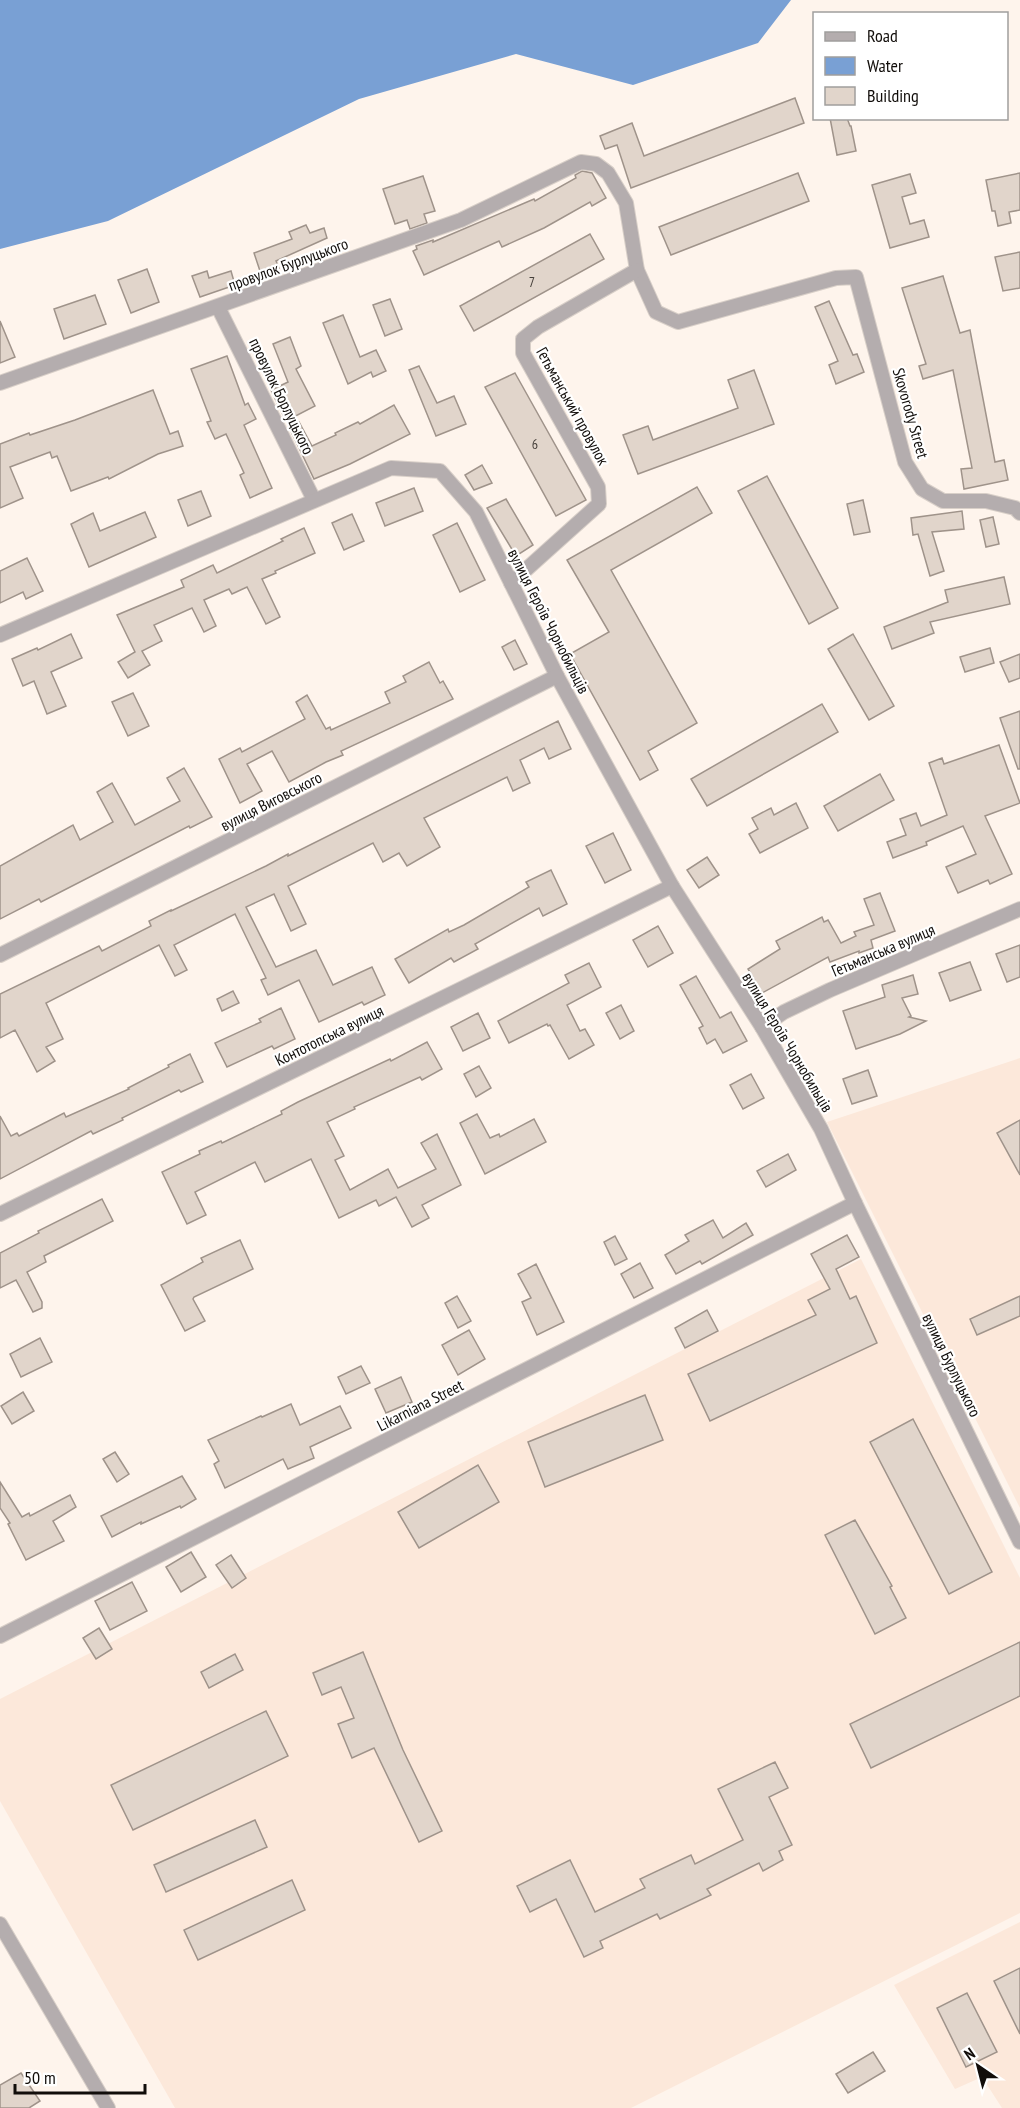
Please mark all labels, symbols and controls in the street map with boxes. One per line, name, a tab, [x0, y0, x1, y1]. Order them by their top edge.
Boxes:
legend	[813, 12, 1008, 120]
text: Road	[867, 24, 898, 47]
text: Water	[867, 54, 903, 77]
text: Building	[867, 84, 919, 107]
street label: провулок Бурлуцького	[225, 233, 351, 295]
house number: 7	[529, 273, 535, 291]
street label: провулок Борлуцького	[245, 335, 319, 458]
street label: Гетьманський провулок	[532, 344, 614, 469]
street label: Skovorody Street	[889, 366, 934, 461]
house number: 6	[532, 435, 538, 453]
street label: вулиця Героїв Чорнобильців	[504, 545, 594, 697]
street label: вулиця Виговського	[217, 767, 325, 835]
street label: Гетьманська вулиця	[828, 919, 938, 981]
street label: вулиця Героїв Чорнобильців	[738, 968, 838, 1116]
street label: Контотопська вулиця	[272, 1000, 386, 1070]
street label: вулиця Бурлуцького	[918, 1310, 986, 1420]
street label: Likarniana Street	[374, 1374, 467, 1435]
north arrow	[948, 2036, 1008, 2096]
text: N	[960, 2043, 979, 2064]
scale bar	[15, 2057, 146, 2095]
text: 50 m	[24, 2066, 56, 2089]

